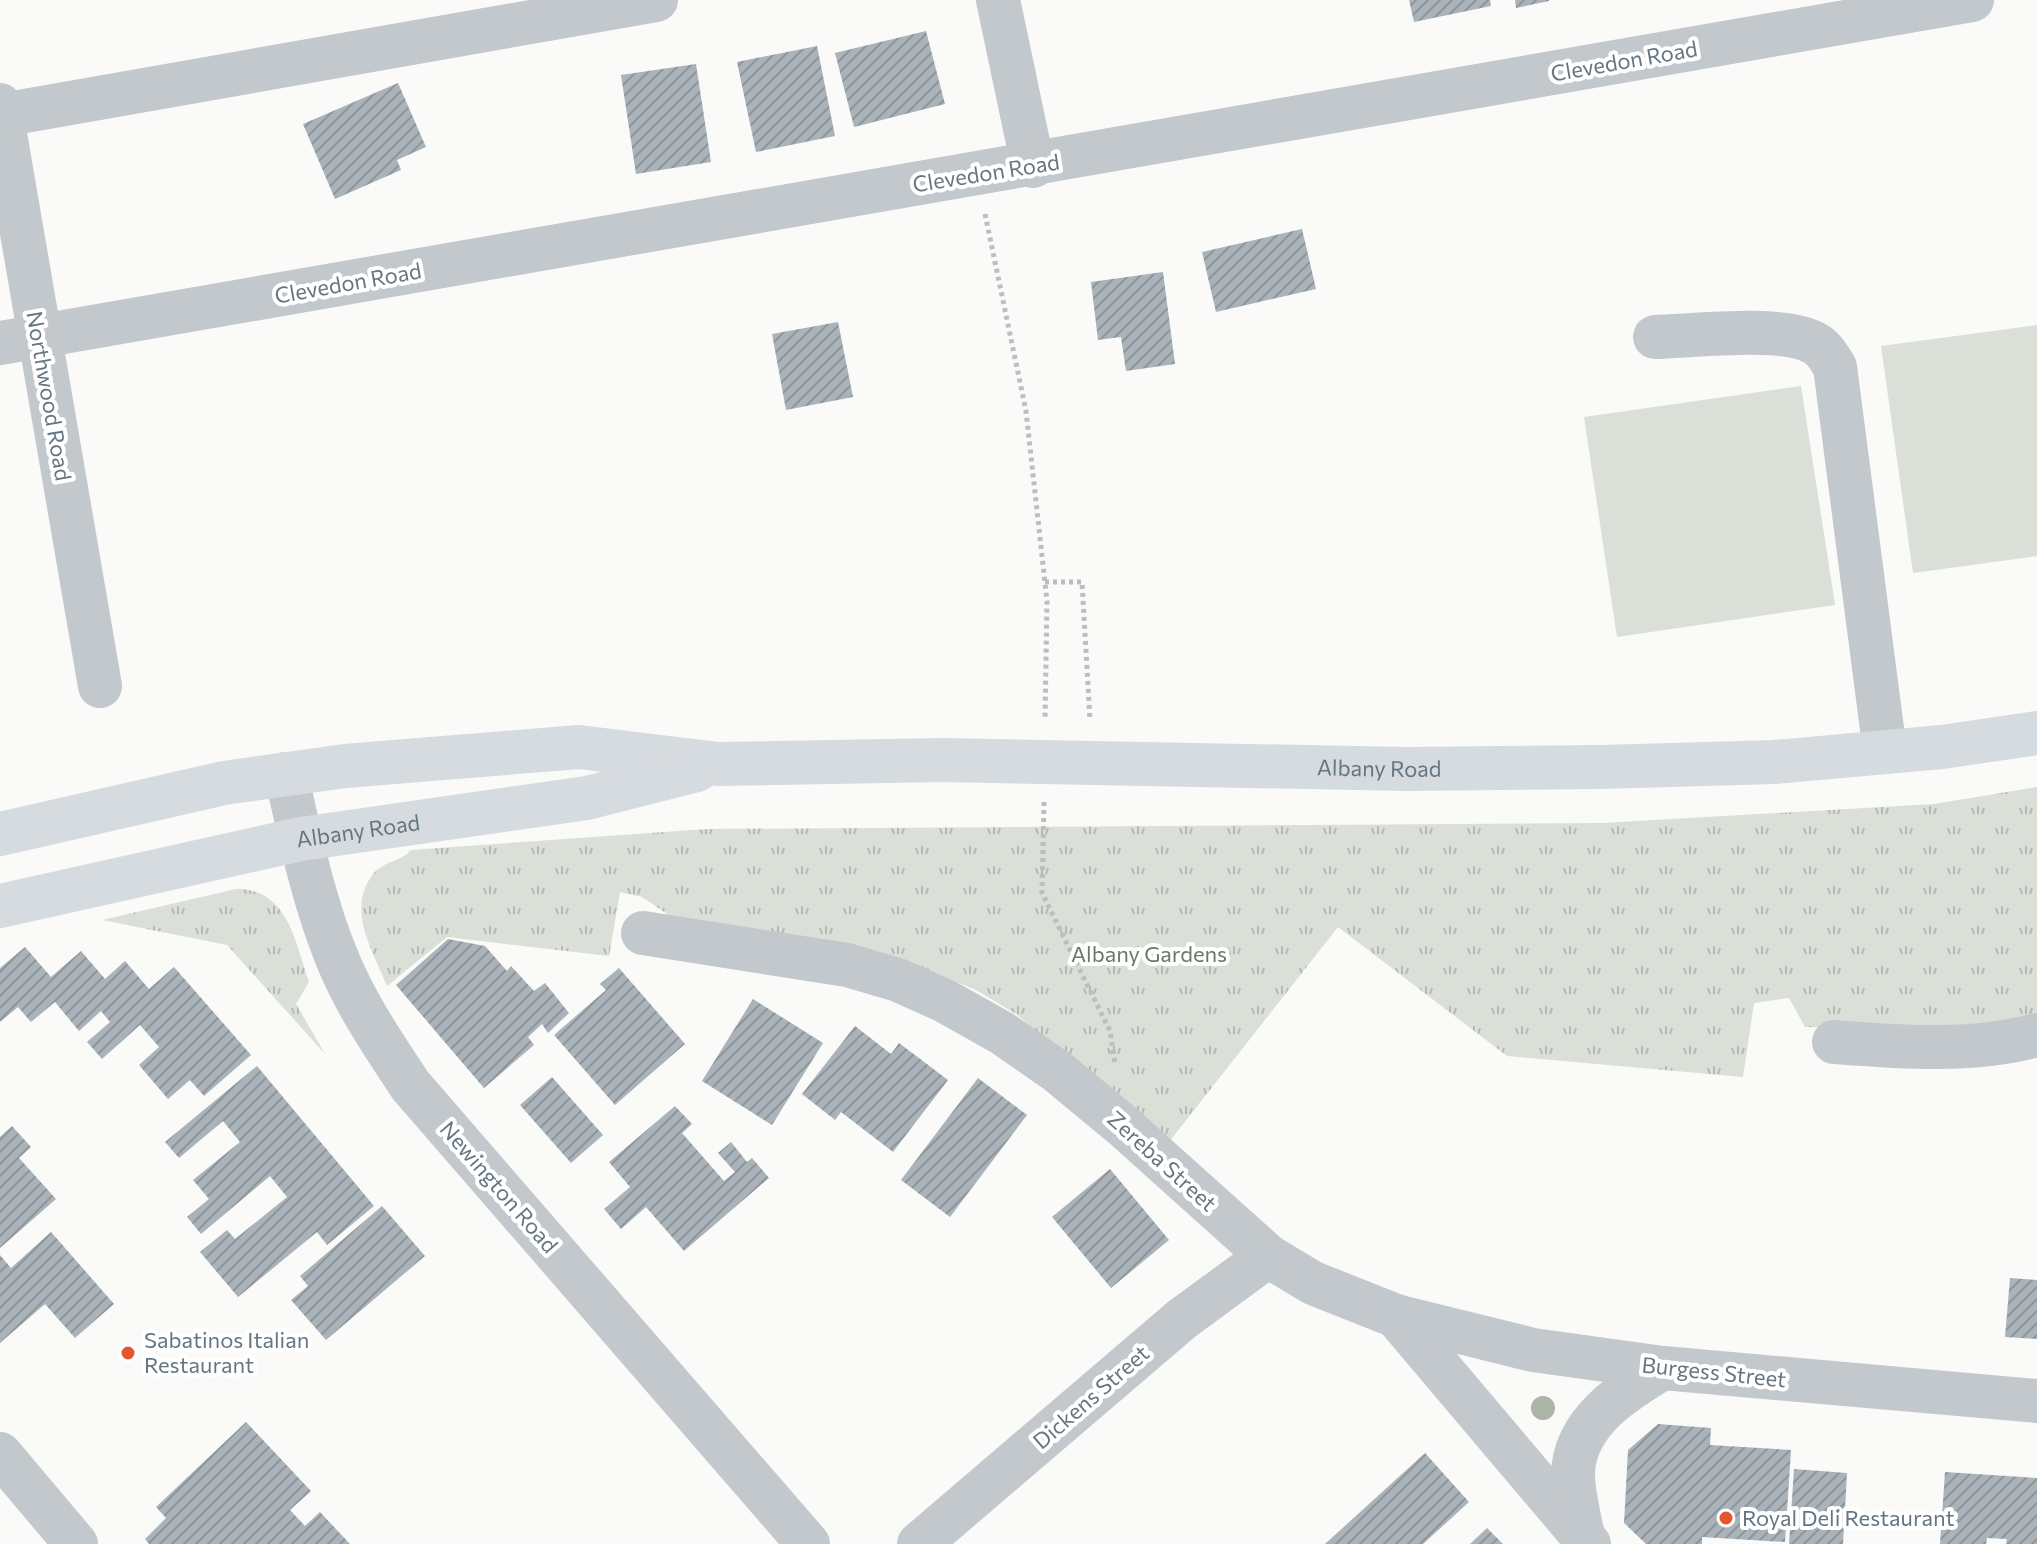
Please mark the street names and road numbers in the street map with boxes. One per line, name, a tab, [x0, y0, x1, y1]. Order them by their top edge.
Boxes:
street label: Clevedon Road	[1548, 34, 1699, 87]
street label: Clevedon Road	[910, 148, 1061, 197]
street label: Clevedon Road	[272, 256, 423, 309]
street label: Northwood Road	[21, 309, 78, 483]
street label: Albany Road	[1317, 753, 1442, 782]
street label: Albany Road	[294, 808, 422, 853]
street label: Zereba Street	[1102, 1105, 1222, 1217]
street label: Newington Road	[435, 1115, 564, 1258]
street label: Dickens Street	[1027, 1339, 1154, 1454]
street label: Burgess Street	[1641, 1350, 1788, 1393]

